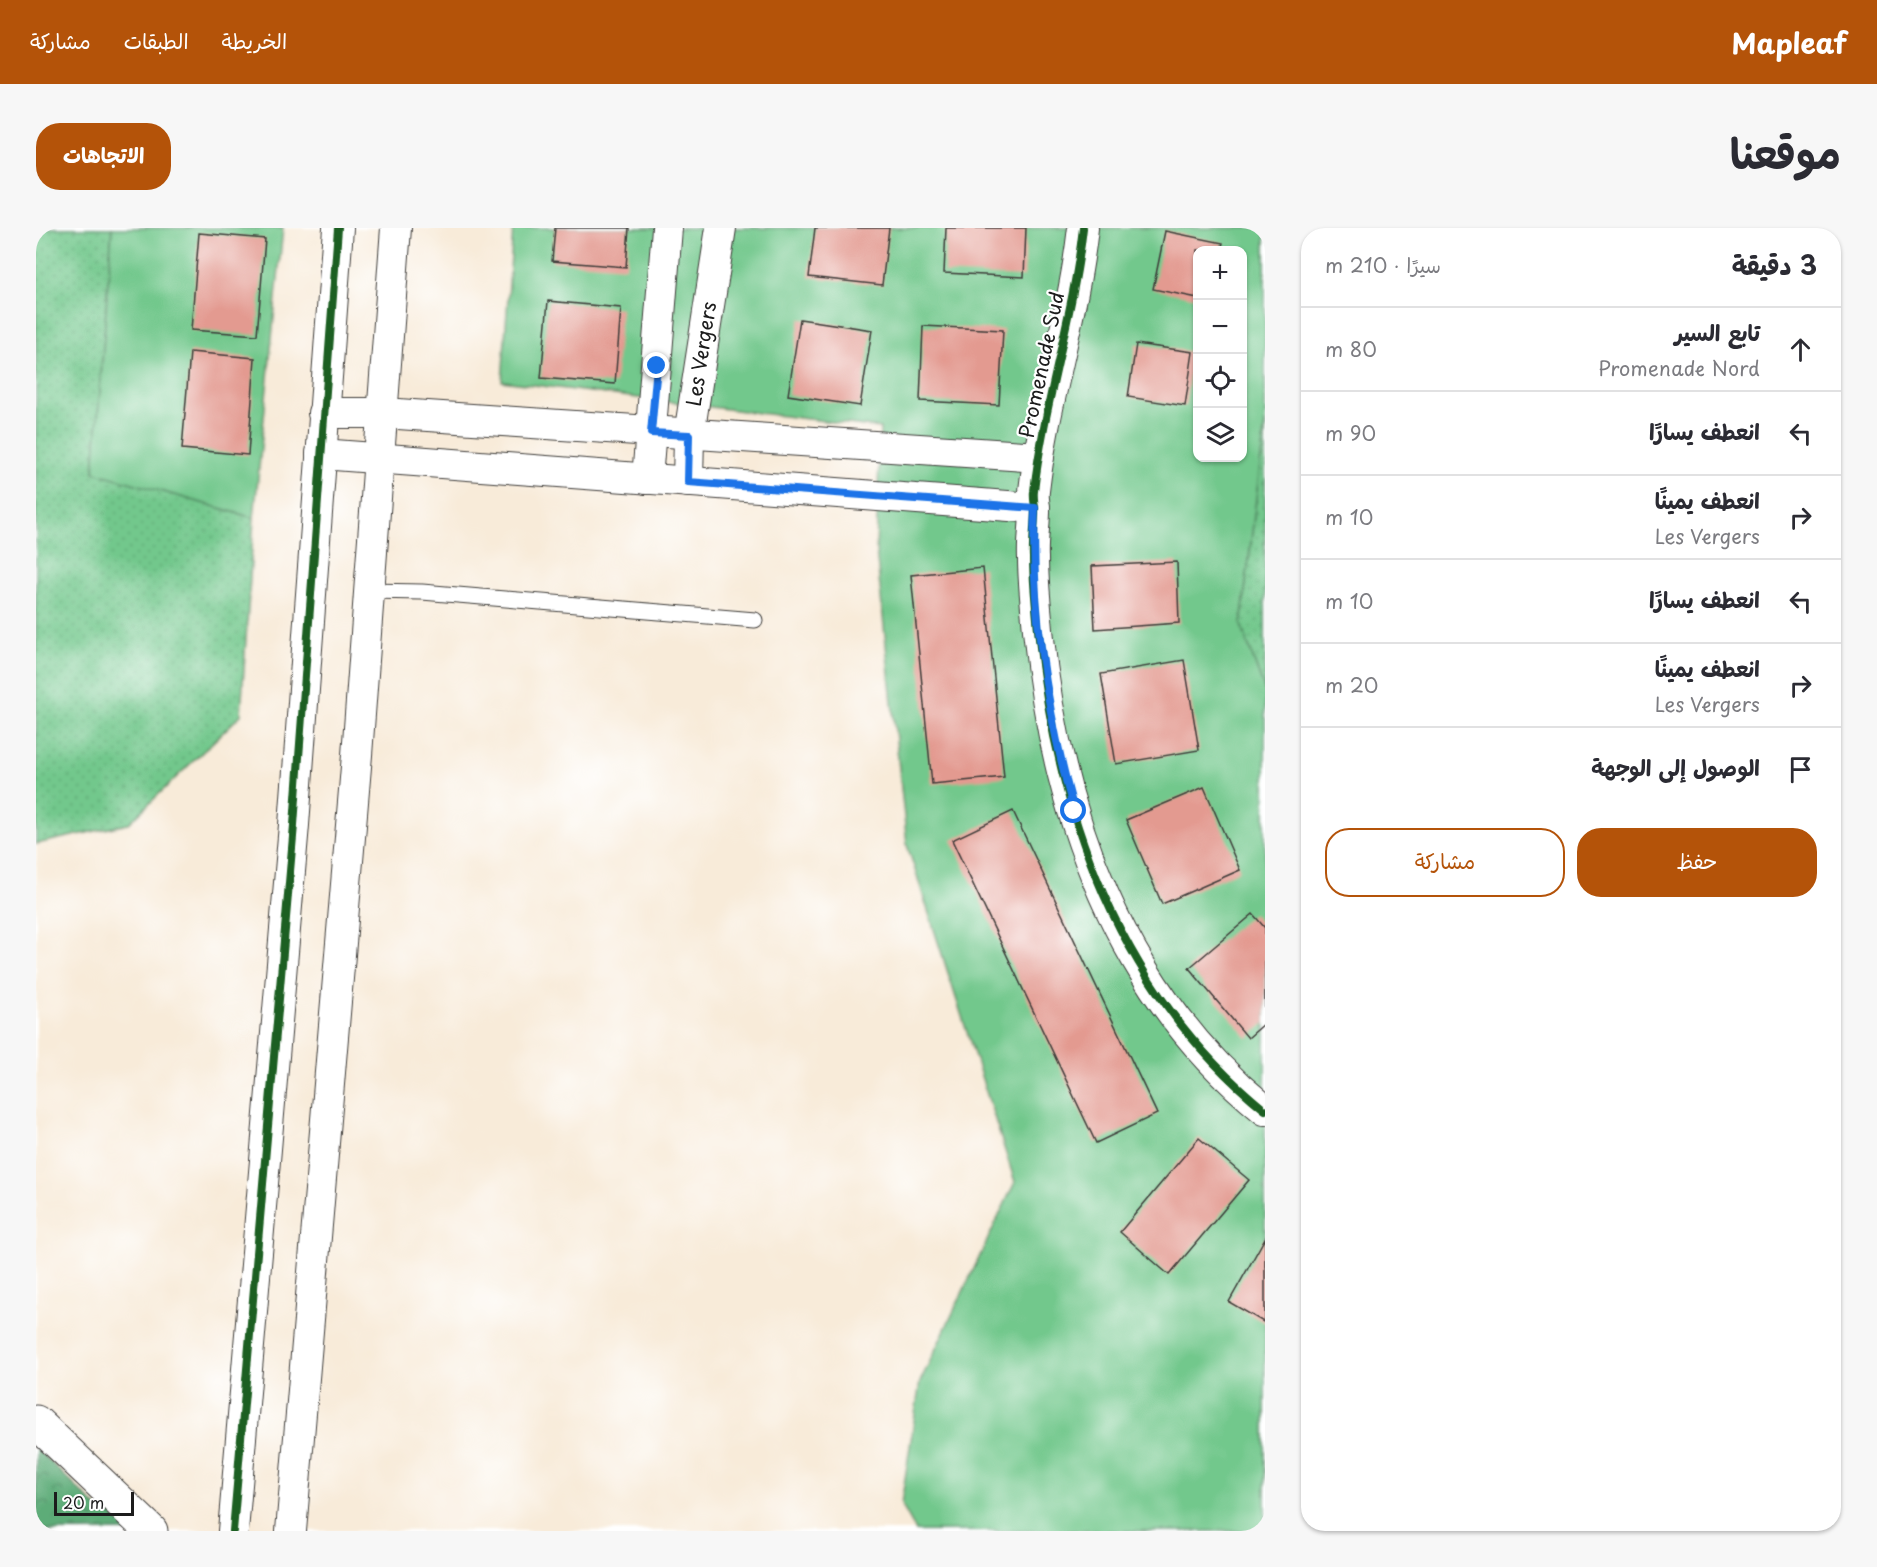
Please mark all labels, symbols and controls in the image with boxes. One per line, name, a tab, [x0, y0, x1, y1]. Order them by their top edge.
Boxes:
text: Mapleaf	[1731, 21, 1847, 64]
text: مشاركة	[30, 24, 91, 56]
text: الطبقات	[124, 24, 189, 56]
text: الخريطة	[222, 24, 287, 56]
text: موقعنا	[1730, 120, 1841, 183]
button: الاتجاهات	[36, 123, 171, 190]
text: 3 دقيقة	[1732, 245, 1817, 284]
map controls	[1193, 246, 1247, 462]
button: +	[1193, 246, 1247, 300]
text: سيرًا · 210 m	[1325, 250, 1441, 280]
street label: Promenade Sud	[1011, 289, 1071, 441]
street label: Les Vergers	[678, 299, 723, 408]
button: −	[1193, 300, 1247, 354]
text: تابع السير	[1675, 315, 1760, 348]
icon: ahead	[1784, 333, 1817, 366]
text: 80 m	[1325, 334, 1377, 364]
route end	[643, 352, 669, 378]
text: Promenade Nord	[1598, 353, 1760, 383]
button: locate	[1193, 354, 1247, 408]
button: layers	[1193, 408, 1247, 462]
text: انعطف يسارًا	[1649, 414, 1760, 447]
icon: left	[1784, 417, 1817, 450]
text: 90 m	[1325, 418, 1376, 448]
text: انعطف يمينًا	[1655, 483, 1760, 516]
icon: right	[1784, 501, 1817, 534]
text: 10 m	[1325, 502, 1373, 532]
text: Les Vergers	[1655, 521, 1760, 551]
text: انعطف يسارًا	[1649, 582, 1760, 615]
icon: left	[1784, 585, 1817, 618]
text: 10 m	[1325, 586, 1373, 616]
text: انعطف يمينًا	[1655, 651, 1760, 684]
icon: right	[1784, 669, 1817, 702]
text: 20 m	[1325, 670, 1378, 700]
text: Les Vergers	[1655, 689, 1760, 719]
text: الوصول إلى الوجهة	[1591, 750, 1760, 783]
icon: arrive	[1784, 753, 1817, 786]
route start	[1060, 797, 1086, 823]
button: مشاركة	[1325, 828, 1565, 897]
button: حفظ	[1577, 828, 1817, 897]
scale bar	[54, 1489, 134, 1516]
text: 20 m	[63, 1490, 104, 1514]

